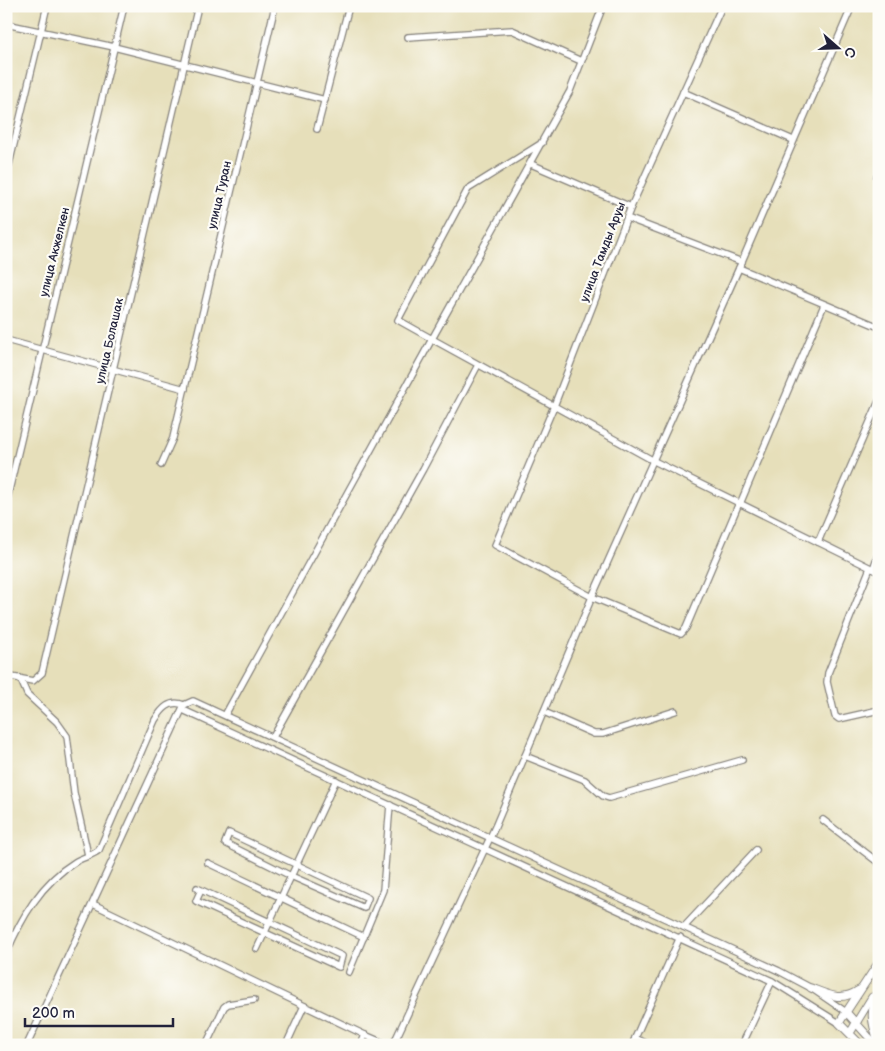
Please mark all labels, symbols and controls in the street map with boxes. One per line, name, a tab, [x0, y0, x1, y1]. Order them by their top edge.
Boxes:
north arrow	[812, 22, 862, 72]
text: С	[840, 45, 859, 60]
street label: улица Туран	[205, 159, 235, 231]
street label: улица Тамды Аруы	[577, 200, 629, 304]
street label: улица Акжелкен	[37, 206, 73, 298]
street label: улица Болашак	[93, 296, 127, 385]
scale bar	[25, 996, 172, 1028]
text: 200 m	[32, 1004, 75, 1023]

